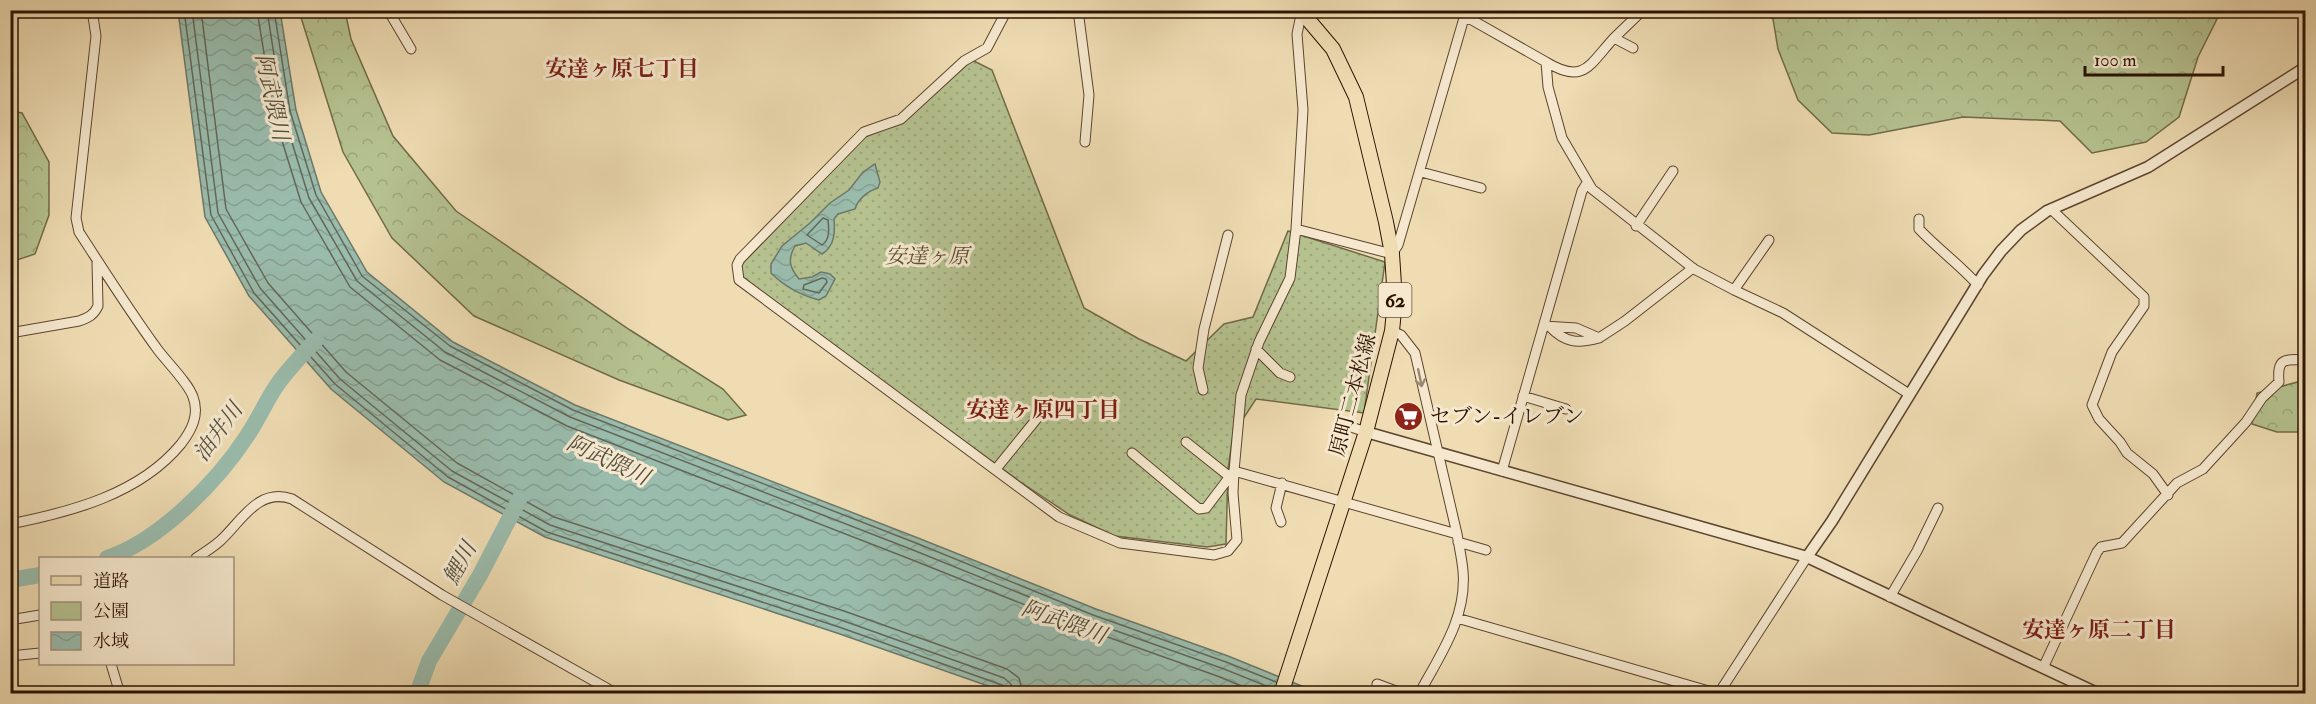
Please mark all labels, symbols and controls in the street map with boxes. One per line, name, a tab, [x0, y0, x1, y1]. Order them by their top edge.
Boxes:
scale bar	[2085, 39, 2223, 77]
text: 100 m	[2094, 49, 2137, 72]
water label: 阿武隈川	[249, 51, 295, 145]
district label: 安達ヶ原七丁目	[545, 55, 699, 83]
park label: 安達ヶ原	[885, 243, 972, 270]
road number: 62	[1378, 283, 1412, 317]
street label: 原町二本松線	[1324, 331, 1382, 459]
one-way arrow	[1415, 368, 1426, 387]
water label: 油井川	[187, 395, 250, 467]
district label: 安達ヶ原四丁目	[966, 396, 1120, 424]
supermarket icon: セブン-イレブン	[1393, 400, 1425, 432]
place label: セブン-イレブン	[1430, 403, 1584, 430]
water label: 阿武隈川	[562, 429, 656, 492]
water label: 鯉川	[437, 535, 484, 589]
legend	[39, 557, 234, 665]
text: 道路	[93, 570, 129, 593]
water label: 阿武隈川	[1018, 594, 1112, 651]
text: 公園	[93, 600, 129, 623]
district label: 安達ヶ原二丁目	[2022, 616, 2176, 644]
text: 水域	[93, 630, 129, 653]

